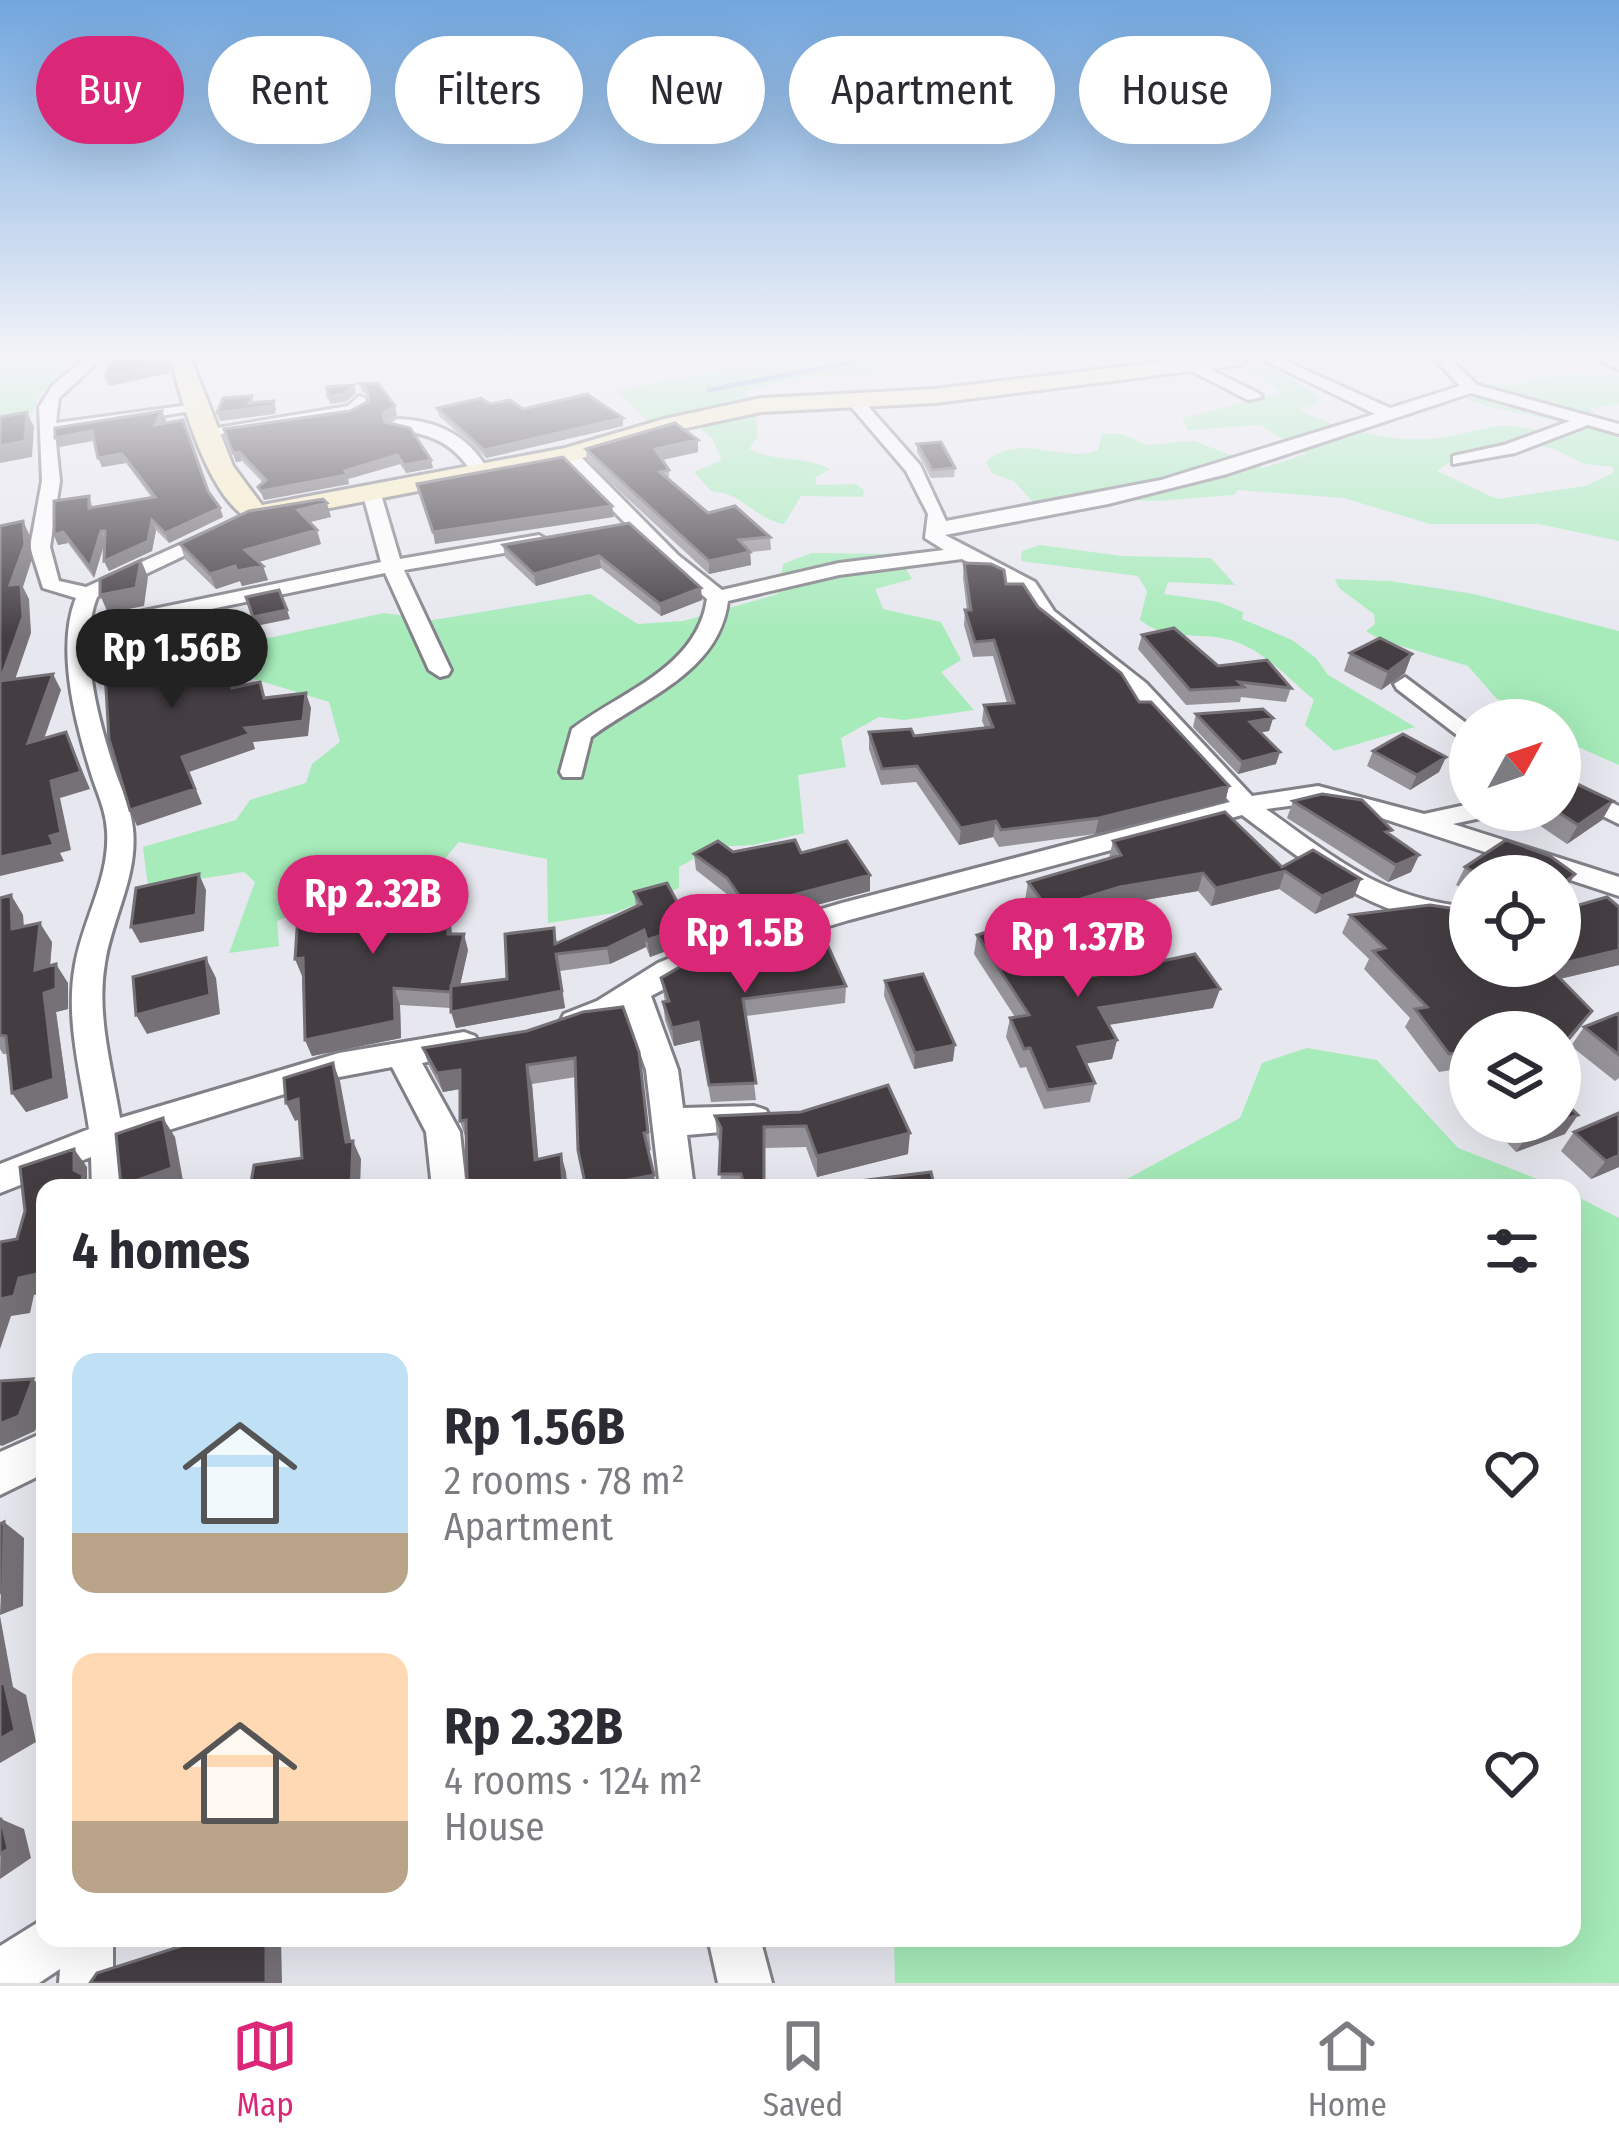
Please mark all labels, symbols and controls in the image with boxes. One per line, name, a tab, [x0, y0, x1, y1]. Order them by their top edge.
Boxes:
chip: Buy	[36, 36, 184, 144]
chip: Rent	[208, 36, 371, 144]
chip: Filters	[395, 36, 583, 144]
chip: New	[607, 36, 765, 144]
chip: Apartment	[789, 36, 1055, 144]
chip: House	[1079, 36, 1271, 144]
pin: Rp 1.56B	[48, 609, 296, 711]
text: Rp 1.56B	[103, 625, 241, 671]
north arrow	[1449, 699, 1581, 831]
map controls	[1449, 699, 1581, 1143]
pin: Rp 2.32B	[249, 855, 497, 957]
button: locate	[1449, 855, 1581, 987]
text: Rp 2.32B	[305, 871, 441, 917]
pin: Rp 1.5B	[634, 894, 856, 996]
pin: Rp 1.37B	[954, 898, 1202, 1000]
text: Rp 1.5B	[686, 910, 804, 956]
text: Rp 1.37B	[1011, 914, 1145, 960]
button: layers	[1449, 1011, 1581, 1143]
icon: filters	[1479, 1218, 1545, 1284]
text: 4 homes	[72, 1220, 250, 1282]
text: Rp 1.56B	[444, 1396, 625, 1458]
icon: home	[168, 1401, 312, 1545]
icon: heart	[1479, 1440, 1545, 1506]
text: 2 rooms · 78 m²	[444, 1458, 685, 1504]
text: Apartment	[444, 1504, 613, 1550]
text: Rp 2.32B	[444, 1696, 623, 1758]
icon: home	[168, 1701, 312, 1845]
icon: heart	[1479, 1740, 1545, 1806]
text: 4 rooms · 124 m²	[444, 1758, 702, 1804]
text: House	[444, 1804, 544, 1850]
tab: Map	[232, 2013, 298, 2125]
tab: Saved	[763, 2013, 843, 2125]
tab: Home	[1308, 2013, 1387, 2125]

